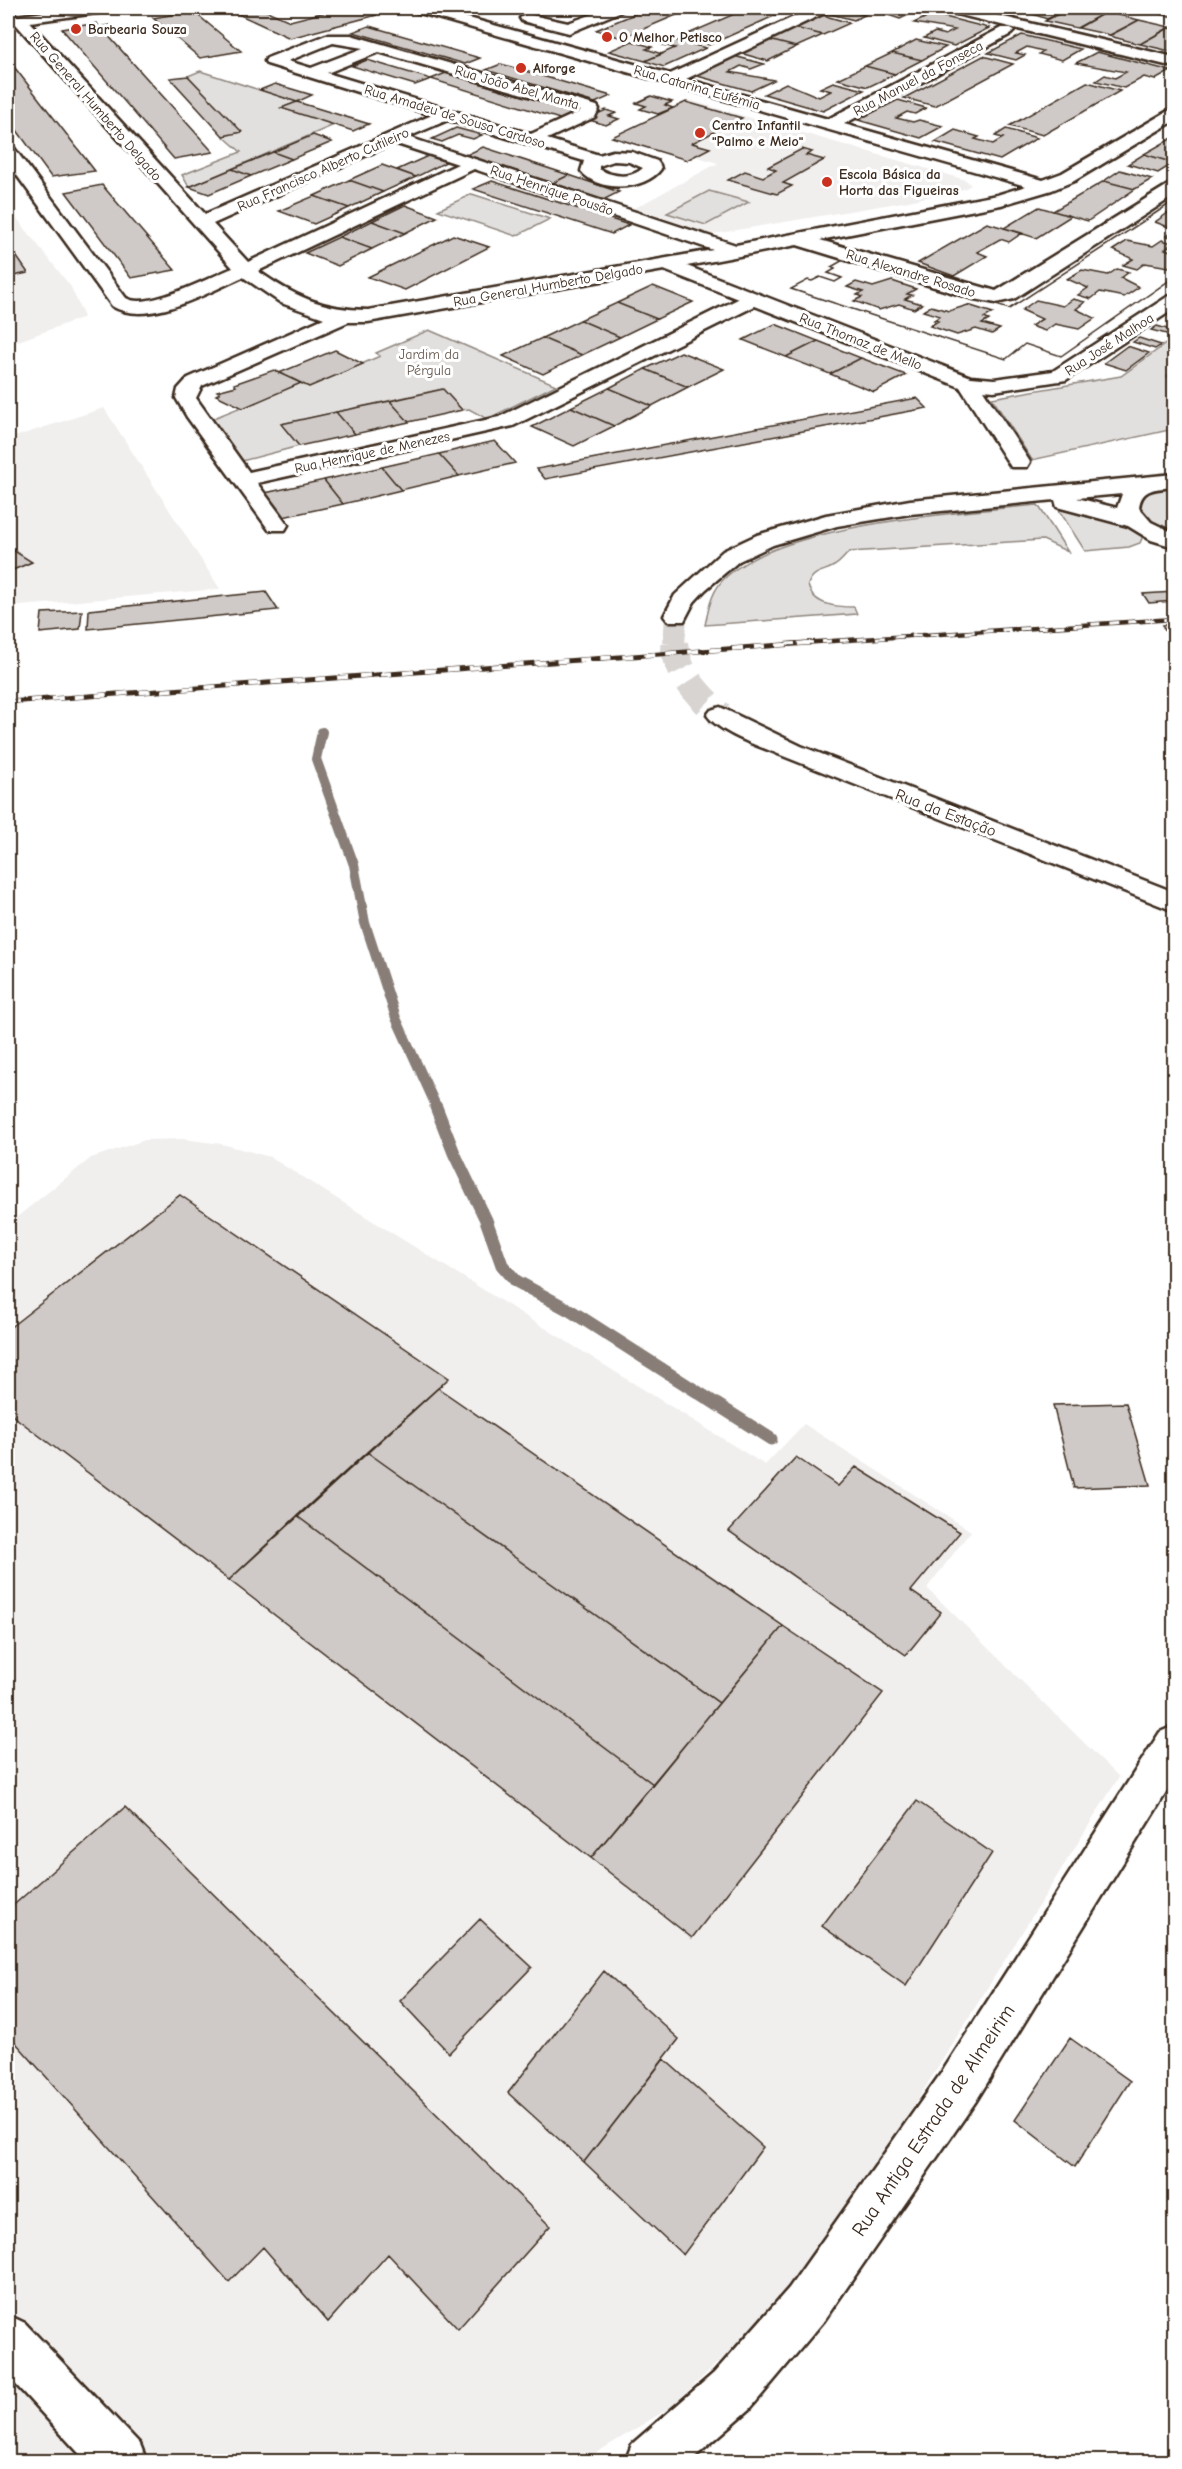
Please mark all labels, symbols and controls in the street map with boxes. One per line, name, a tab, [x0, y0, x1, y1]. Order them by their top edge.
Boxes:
place label: Barbearia Souza	[88, 21, 187, 38]
marker: Barbearia Souza	[69, 22, 83, 36]
street label: Rua General Humberto Delgado	[26, 28, 165, 185]
place label: O Melhor Petisco	[619, 29, 722, 46]
marker: O Melhor Petisco	[600, 30, 614, 44]
street label: Rua Manuel da Fonseca	[850, 37, 986, 120]
place label: Alforge	[533, 60, 575, 77]
marker: Alforge	[514, 61, 528, 75]
street label: Rua Catarina Eufémia	[632, 61, 762, 114]
street label: Rua João Abel Manta	[453, 62, 581, 113]
street label: Rua Amadeu de Sousa Cardoso	[362, 81, 548, 152]
place label: Centro Infantil "Palmo e Meio"	[712, 117, 803, 150]
street label: Rua Francisco Alberto Cutileiro	[235, 124, 412, 215]
marker: Centro Infantil "Palmo e Meio"	[693, 126, 707, 140]
street label: Rua Henrique Pousão	[488, 161, 616, 220]
place label: Escola Básica da Horta das Figueiras	[839, 166, 959, 199]
marker: Escola Básica da Horta das Figueiras	[820, 175, 834, 189]
street label: Rua Alexandre Rosado	[844, 246, 978, 301]
street label: Rua General Humberto Delgado	[452, 260, 644, 311]
street label: Rua Thomaz de Mello	[797, 309, 925, 374]
street label: Rua José Malhoa	[1062, 309, 1157, 380]
park label: Jardim da Pérgula	[399, 346, 459, 379]
street label: Rua Henrique de Menezes	[293, 428, 451, 477]
street label: Rua da Estação	[893, 785, 999, 840]
street label: Rua Antiga Estrada de Almeirim	[847, 2000, 1020, 2241]

